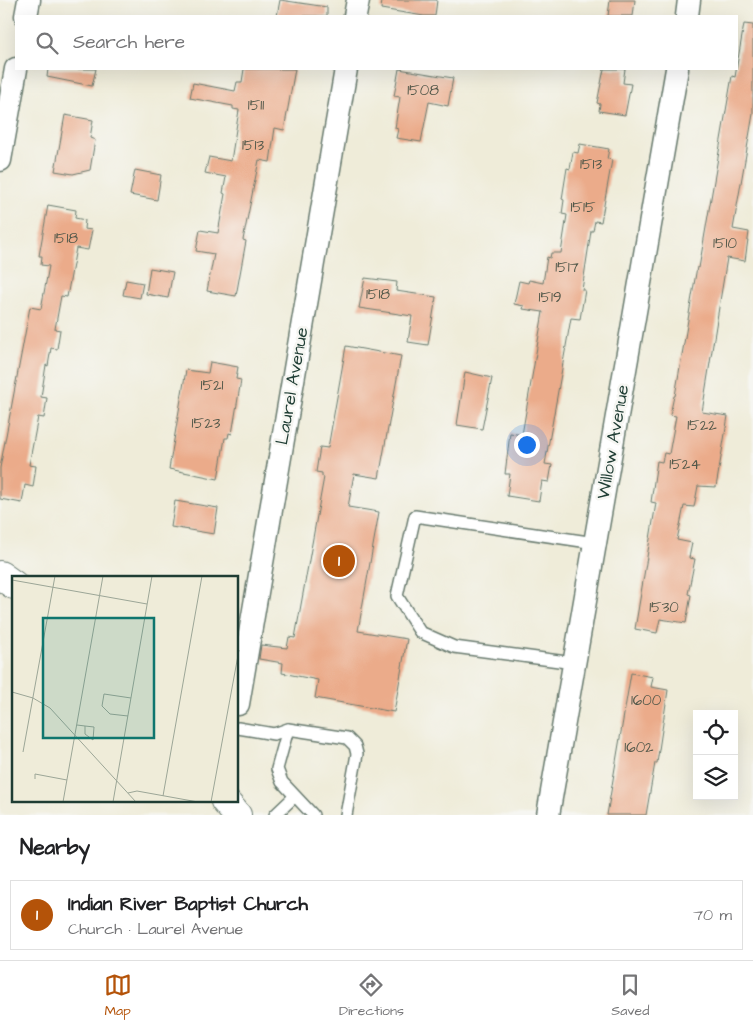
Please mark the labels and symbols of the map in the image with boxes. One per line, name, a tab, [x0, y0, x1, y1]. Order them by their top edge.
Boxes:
house number: 1508	[407, 80, 439, 101]
house number: 1511	[248, 95, 264, 116]
house number: 1513	[242, 135, 264, 156]
house number: 1513	[580, 154, 602, 175]
house number: 1515	[570, 197, 596, 218]
house number: 1518	[54, 228, 78, 249]
house number: 1510	[713, 233, 737, 254]
house number: 1517	[555, 257, 579, 278]
house number: 1518	[366, 284, 390, 305]
house number: 1519	[539, 287, 562, 308]
street label: Laurel Avenue	[269, 325, 315, 447]
house number: 1521	[200, 375, 224, 396]
street label: Willow Avenue	[591, 383, 635, 501]
house number: 1523	[192, 413, 221, 434]
house number: 1522	[687, 415, 717, 436]
your location	[514, 432, 540, 458]
house number: 1524	[669, 454, 701, 475]
pin: 1	[323, 542, 355, 580]
inset map	[12, 576, 239, 802]
house number: 1530	[649, 597, 679, 618]
house number: 1600	[631, 690, 662, 711]
house number: 1602	[624, 737, 654, 758]

